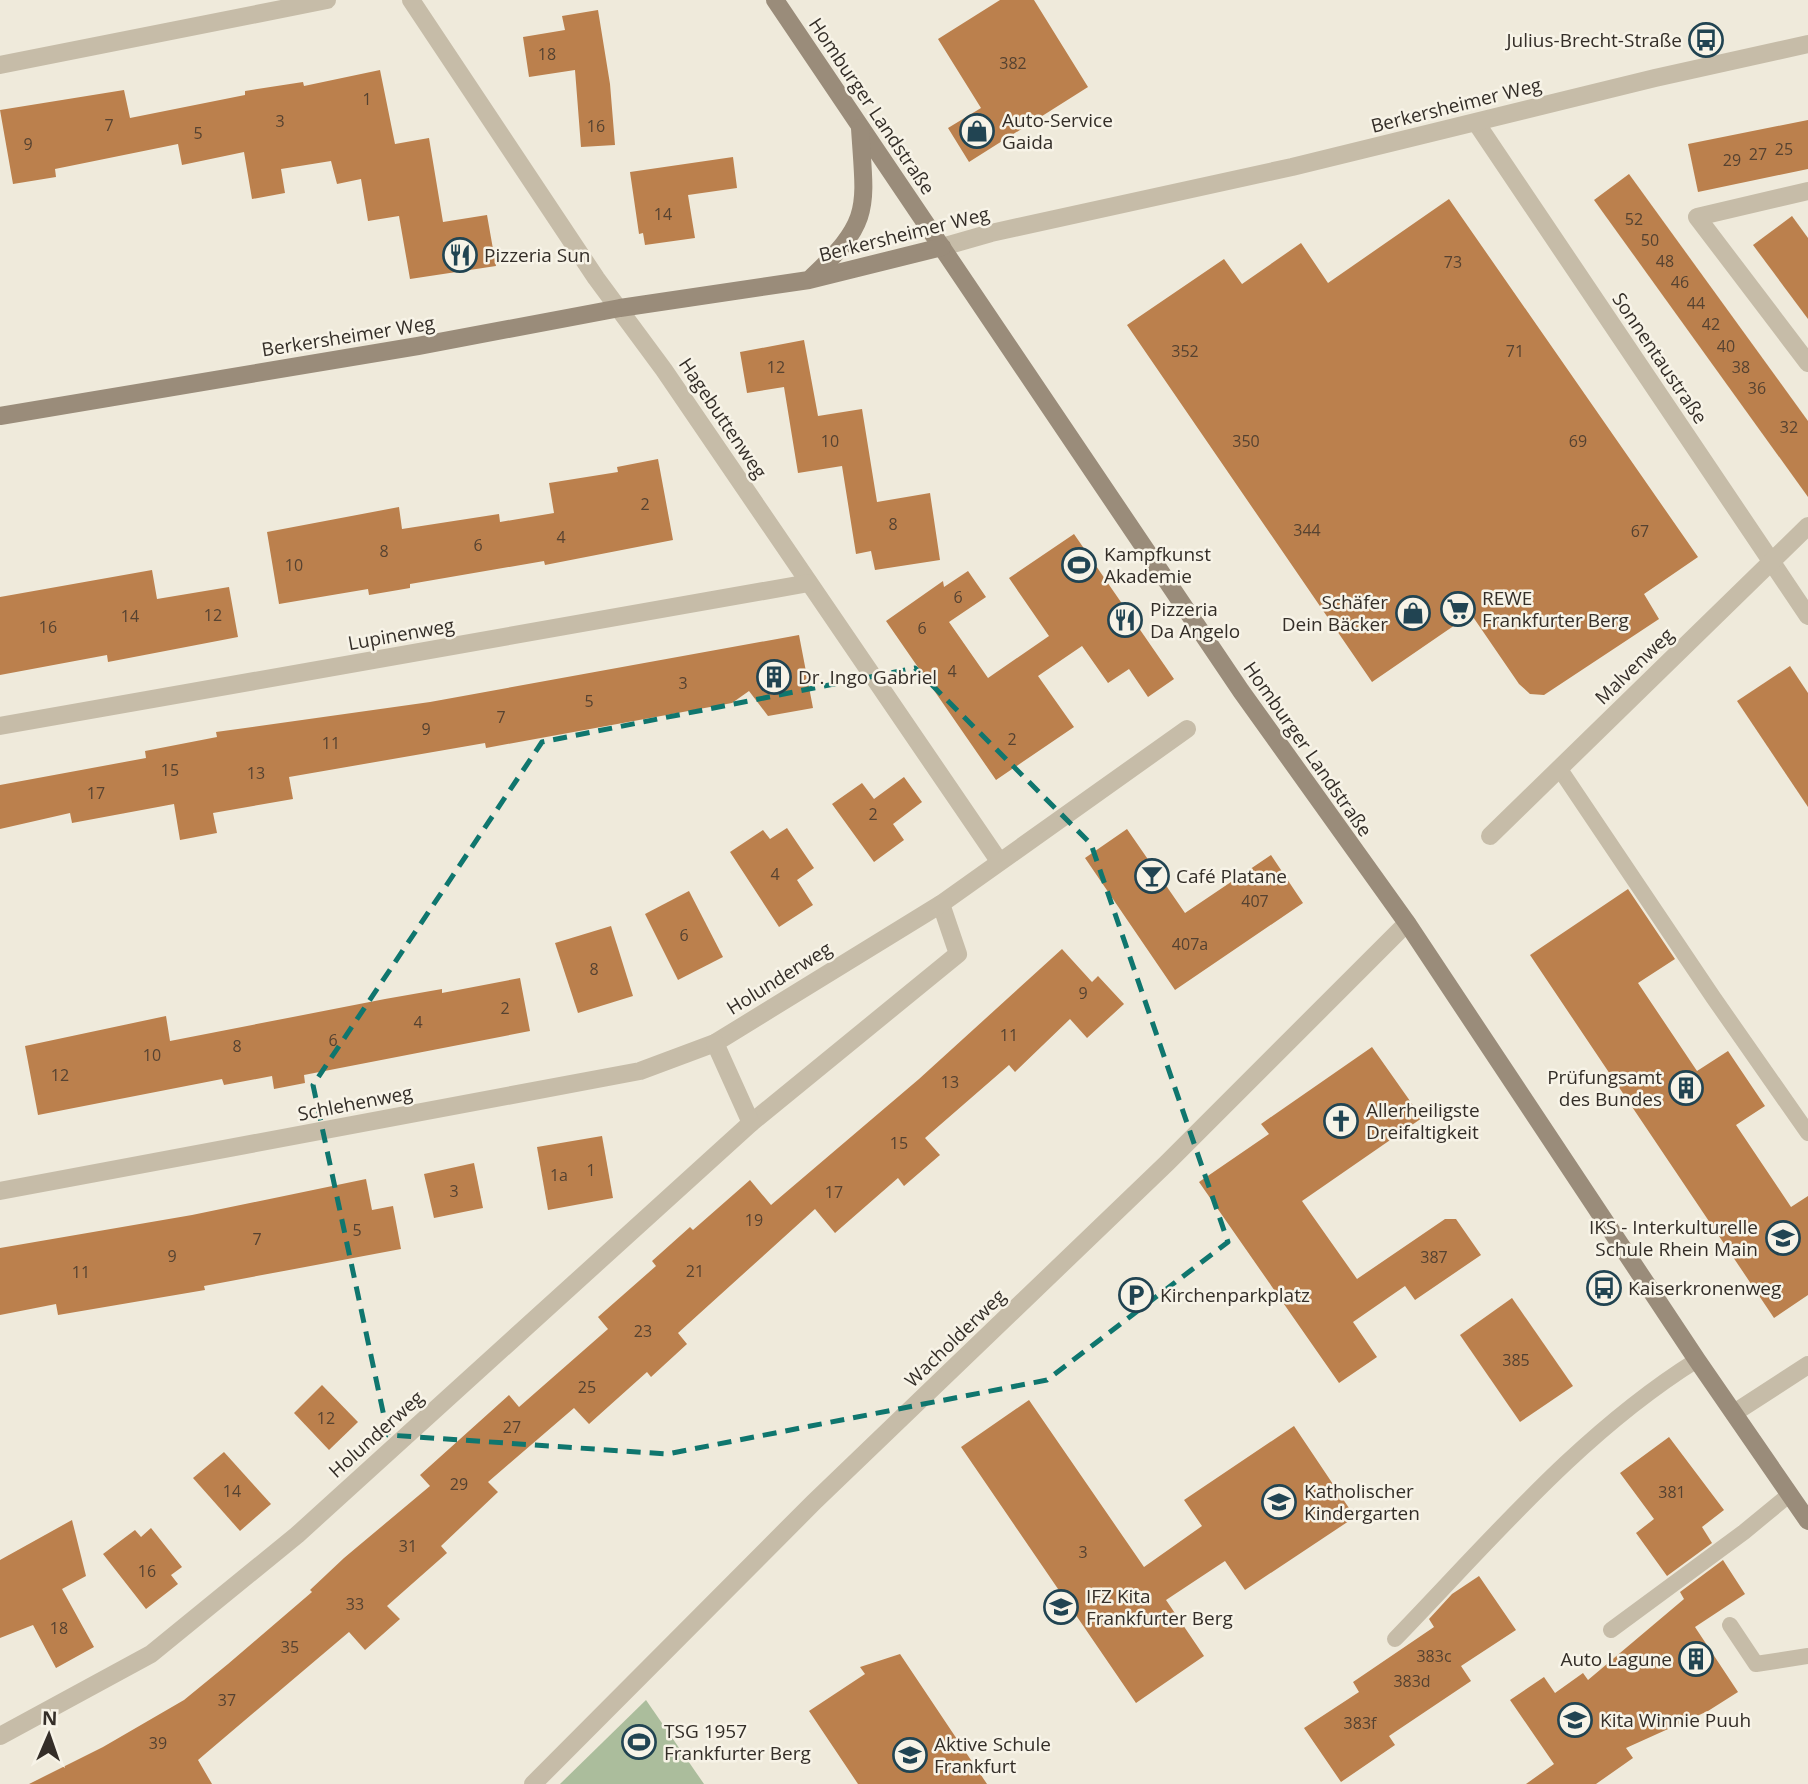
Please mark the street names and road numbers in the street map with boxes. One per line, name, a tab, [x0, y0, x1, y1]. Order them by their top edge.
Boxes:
street label: Homburger Landstraße	[803, 12, 941, 200]
street label: Berkersheimer Weg	[1368, 71, 1544, 139]
street label: Berkersheimer Weg	[816, 200, 992, 268]
street label: Sonnentaustraße	[1606, 287, 1714, 429]
street label: Berkersheimer Weg	[260, 309, 436, 363]
street label: Hagebuttenweg	[673, 353, 773, 483]
street label: Lupinenweg	[346, 612, 456, 656]
street label: Malvenweg	[1589, 622, 1679, 710]
street label: Homburger Landstraße	[1238, 656, 1378, 842]
street label: Holunderweg	[722, 935, 836, 1021]
street label: Schlehenweg	[295, 1079, 415, 1127]
street label: Wacholderweg	[899, 1283, 1011, 1393]
street label: Holunderweg	[323, 1384, 429, 1484]

